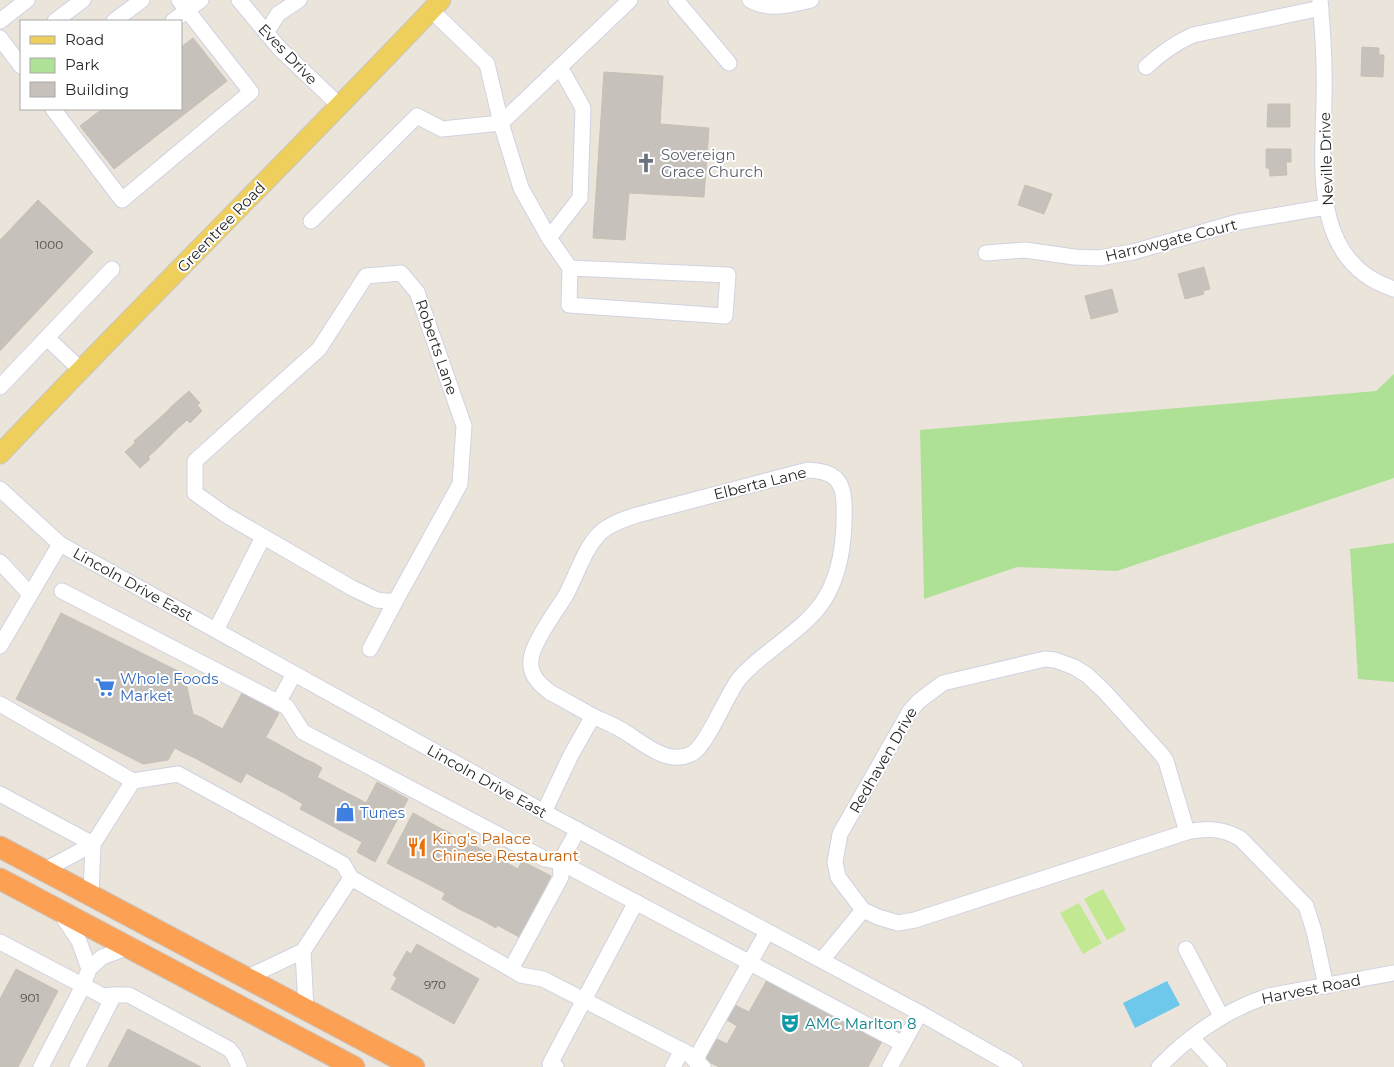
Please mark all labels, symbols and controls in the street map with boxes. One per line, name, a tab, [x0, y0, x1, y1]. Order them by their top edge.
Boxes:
legend	[20, 20, 182, 110]
street label: Eves Drive	[254, 20, 322, 88]
text: Road	[65, 30, 104, 49]
text: Park	[65, 55, 99, 74]
text: Building	[65, 80, 129, 99]
street label: Neville Drive	[1315, 112, 1337, 206]
place label: Sovereign Grace Church	[661, 145, 763, 181]
church icon: Sovereign Grace Church	[635, 152, 657, 174]
street label: Greentree Road	[173, 178, 269, 276]
street label: Harrowgate Court	[1103, 214, 1239, 266]
house number: 1000	[35, 237, 63, 252]
street label: Roberts Lane	[412, 297, 462, 397]
street label: Elberta Lane	[712, 462, 808, 504]
street label: Lincoln Drive East	[70, 543, 196, 625]
place label: Whole Foods Market	[120, 669, 219, 705]
supermarket icon: Whole Foods Market	[94, 676, 116, 698]
street label: Redhaven Drive	[845, 704, 921, 816]
street label: Lincoln Drive East	[424, 740, 550, 822]
shop icon: Tunes	[334, 801, 356, 823]
place label: Tunes	[360, 803, 405, 822]
place label: King's Palace Chinese Restaurant	[432, 829, 579, 865]
restaurant icon: King's Palace Chinese Restaurant	[406, 836, 428, 858]
street label: Harvest Road	[1260, 970, 1362, 1008]
house number: 970	[424, 977, 446, 992]
house number: 901	[20, 990, 40, 1005]
theatre icon: AMC Marlton 8	[779, 1012, 801, 1034]
place label: AMC Marlton 8	[805, 1014, 916, 1033]

